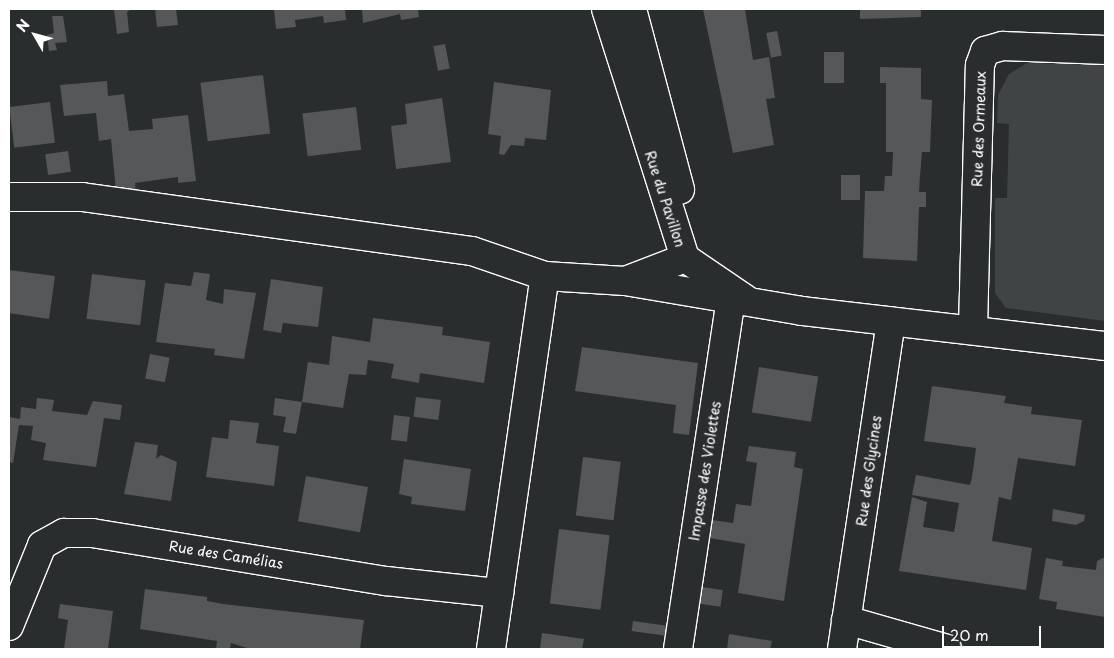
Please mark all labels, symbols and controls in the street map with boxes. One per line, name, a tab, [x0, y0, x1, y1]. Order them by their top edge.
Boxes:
north arrow	[10, 10, 60, 60]
text: N	[11, 15, 34, 36]
street label: Rue des Ormeaux	[969, 69, 989, 189]
street label: Rue du Pavillon	[641, 148, 689, 250]
street label: Impasse des Violettes	[686, 399, 724, 543]
street label: Rue des Glycines	[853, 414, 885, 528]
street label: Rue des Camélias	[166, 537, 286, 573]
scale bar	[944, 616, 1043, 648]
text: 20 m	[950, 623, 989, 646]

